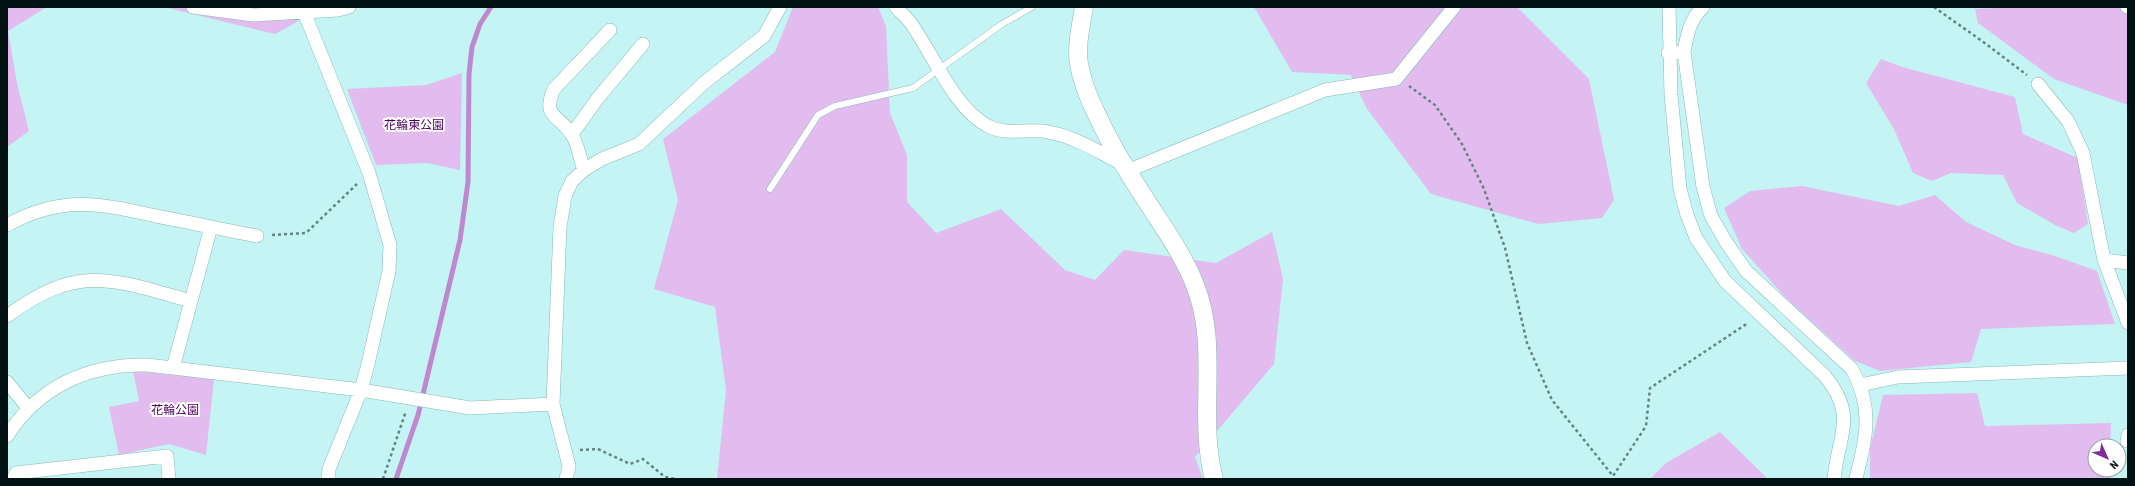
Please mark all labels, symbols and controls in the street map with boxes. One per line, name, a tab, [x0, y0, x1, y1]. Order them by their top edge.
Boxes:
park label: 花輪東公園	[384, 118, 444, 132]
park label: 花輪公園	[151, 403, 199, 417]
north arrow	[2087, 438, 2127, 478]
text: N	[2107, 458, 2121, 472]

